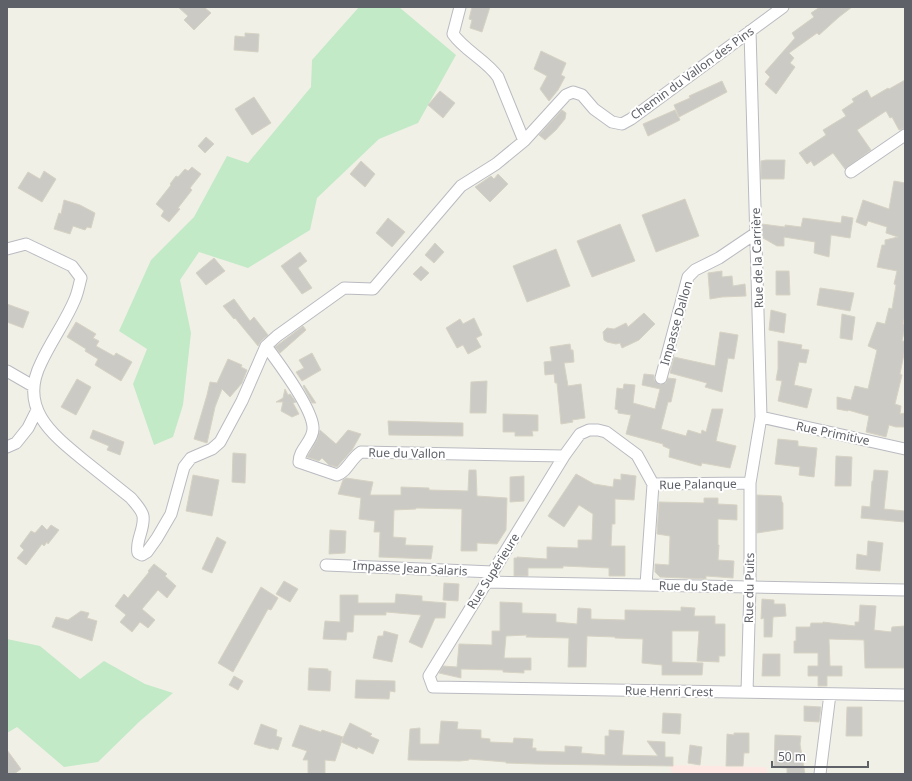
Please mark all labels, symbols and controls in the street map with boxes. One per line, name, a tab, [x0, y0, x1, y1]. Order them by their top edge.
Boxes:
street label: Chemin du Vallon des Pins	[627, 22, 757, 124]
street label: Rue de la Carrière	[747, 207, 767, 309]
street label: Impasse Dallon	[656, 279, 696, 367]
street label: Rue Primitive	[795, 417, 872, 449]
street label: Rue du Vallon	[368, 444, 446, 462]
street label: Rue Palanque	[659, 475, 737, 493]
street label: Rue Supérieure	[463, 530, 523, 612]
street label: Rue du Puits	[740, 552, 758, 623]
street label: Impasse Jean Salaris	[352, 557, 468, 580]
street label: Rue du Stade	[659, 577, 734, 595]
street label: Rue Henri Crest	[625, 682, 714, 700]
scale bar	[772, 743, 868, 769]
text: 50 m	[778, 748, 806, 765]

